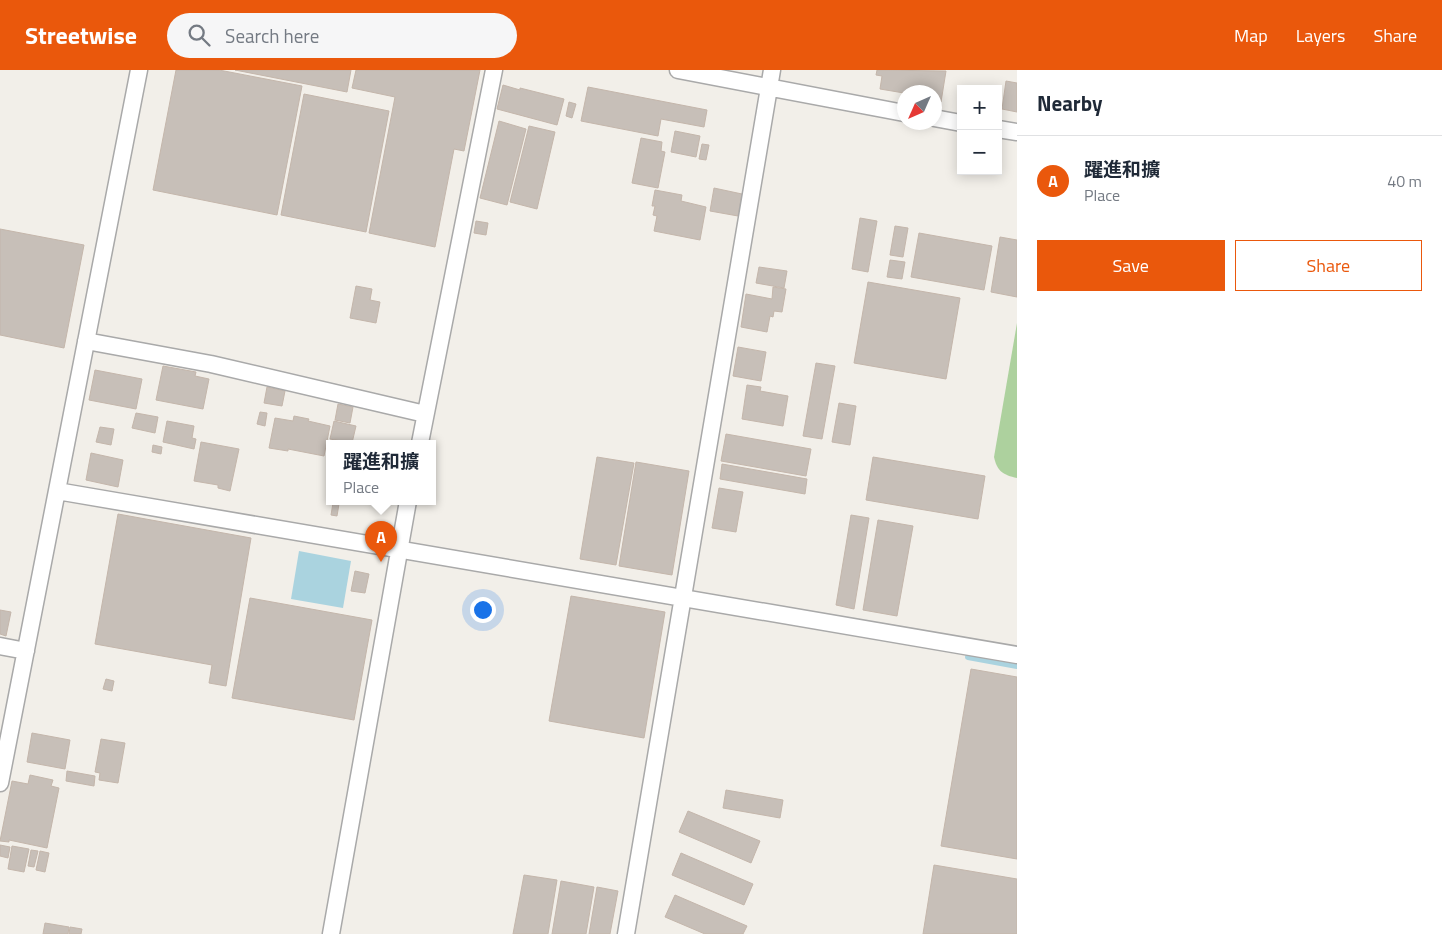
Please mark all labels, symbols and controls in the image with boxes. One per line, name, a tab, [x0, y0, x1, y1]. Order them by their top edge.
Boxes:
search box	[167, 13, 517, 58]
text: Streetwise	[25, 17, 137, 53]
icon: search	[185, 21, 213, 49]
text: Search here	[225, 21, 319, 50]
text: Map	[1234, 22, 1268, 49]
text: Layers	[1296, 22, 1345, 49]
text: Share	[1373, 22, 1417, 49]
north arrow	[897, 85, 942, 130]
map controls	[957, 85, 1002, 175]
button: +	[957, 85, 1002, 130]
text: Nearby	[1037, 87, 1102, 119]
button: −	[957, 130, 1002, 175]
text: 躍進和擴	[1084, 154, 1160, 183]
text: A	[1048, 169, 1058, 193]
text: 40 m	[1387, 169, 1422, 193]
text: Place	[1084, 183, 1120, 207]
button: Save	[1037, 240, 1225, 291]
button: Share	[1235, 240, 1422, 291]
popup	[326, 440, 436, 505]
text: 躍進和擴	[343, 446, 419, 475]
text: Place	[343, 475, 379, 499]
pin: A	[365, 521, 397, 562]
your location	[470, 597, 496, 623]

